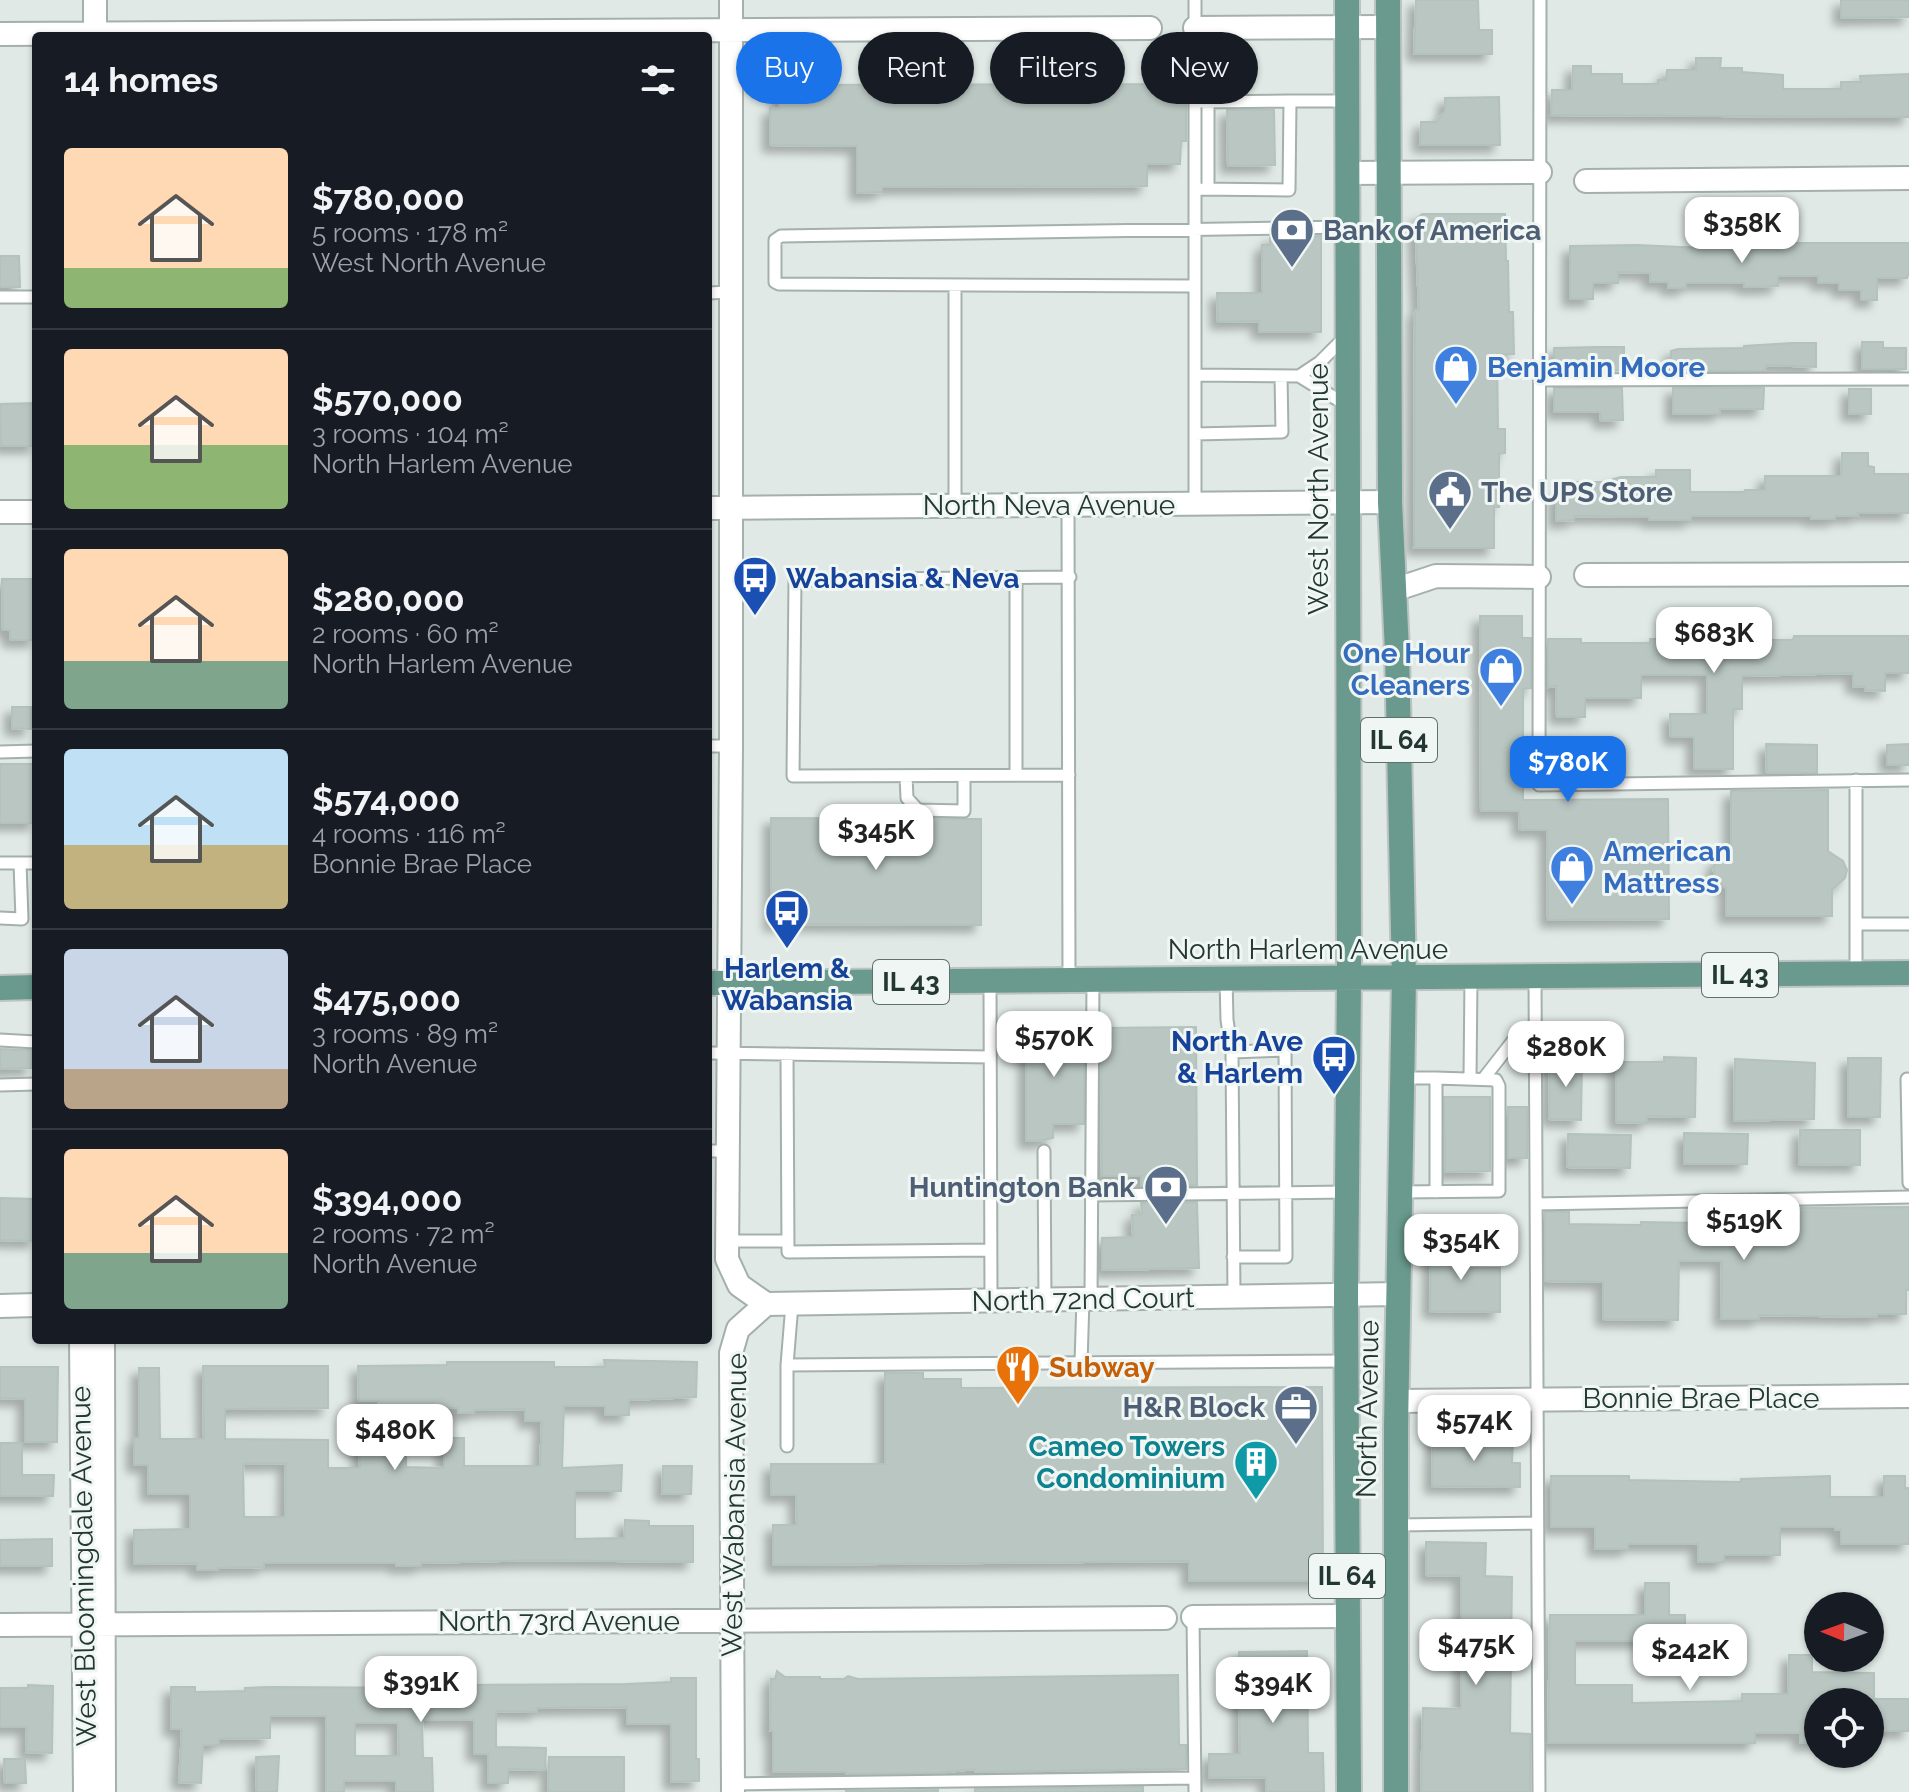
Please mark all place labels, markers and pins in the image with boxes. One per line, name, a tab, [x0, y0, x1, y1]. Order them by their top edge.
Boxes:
pin: $358K	[1686, 197, 1798, 265]
bank icon: Bank of America	[1268, 206, 1316, 269]
place label: Bank of America	[1323, 214, 1541, 247]
shop icon: Benjamin Moore	[1432, 343, 1480, 406]
place label: Benjamin Moore	[1487, 351, 1706, 384]
public building icon: The UPS Store	[1426, 468, 1474, 531]
place label: The UPS Store	[1481, 476, 1673, 509]
bus stop icon: Wabansia & Neva	[731, 554, 779, 617]
place label: Wabansia & Neva	[786, 562, 1020, 595]
pin: $683K	[1658, 607, 1770, 675]
place label: One Hour Cleaners	[1343, 637, 1470, 702]
shop icon: One Hour Cleaners	[1477, 645, 1525, 708]
pin: $780K	[1512, 736, 1624, 804]
pin: $345K	[820, 804, 932, 872]
place label: American Mattress	[1603, 835, 1731, 900]
shop icon: American Mattress	[1548, 843, 1596, 906]
bus stop icon: Harlem & Wabansia	[763, 887, 811, 950]
place label: Harlem & Wabansia	[721, 952, 853, 1017]
pin: $570K	[998, 1011, 1110, 1079]
pin: $280K	[1510, 1021, 1622, 1089]
place label: North Ave & Harlem	[1171, 1025, 1303, 1090]
bus stop icon: North Ave & Harlem	[1310, 1033, 1358, 1096]
bank icon: Huntington Bank	[1142, 1163, 1190, 1226]
place label: Huntington Bank	[909, 1171, 1135, 1204]
pin: $519K	[1688, 1194, 1800, 1262]
pin: $354K	[1405, 1214, 1517, 1282]
restaurant icon: Subway	[994, 1343, 1042, 1406]
place label: Subway	[1049, 1351, 1155, 1384]
office icon: H&R Block	[1272, 1383, 1320, 1446]
place label: H&R Block	[1123, 1391, 1265, 1424]
pin: $574K	[1418, 1395, 1530, 1463]
pin: $480K	[339, 1404, 451, 1472]
place label: Cameo Towers Condominium	[1029, 1430, 1225, 1495]
building icon: Cameo Towers Condominium	[1232, 1438, 1280, 1501]
pin: $475K	[1420, 1619, 1532, 1687]
pin: $242K	[1634, 1624, 1746, 1692]
pin: $391K	[365, 1656, 477, 1724]
pin: $394K	[1217, 1657, 1329, 1725]

